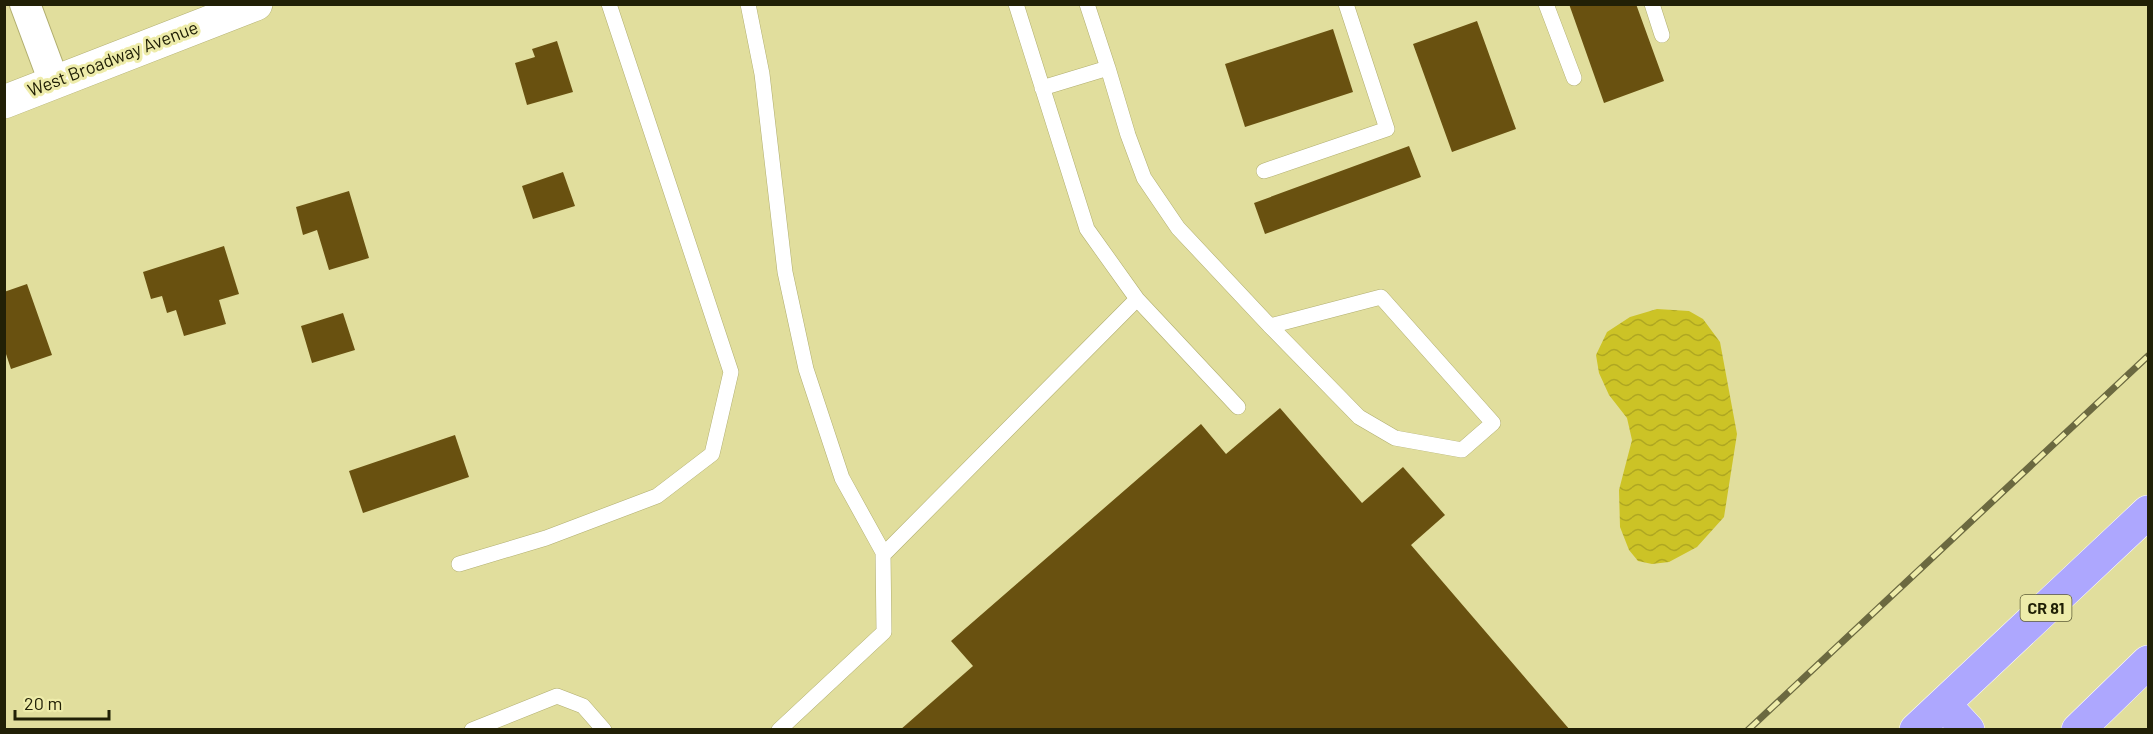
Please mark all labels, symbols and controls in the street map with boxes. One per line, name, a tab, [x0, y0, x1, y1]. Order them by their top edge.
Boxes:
street label: West Broadway Avenue	[24, 15, 201, 101]
road number: CR 81	[2020, 595, 2072, 621]
scale bar	[15, 683, 110, 721]
text: 20 m	[24, 692, 62, 714]

